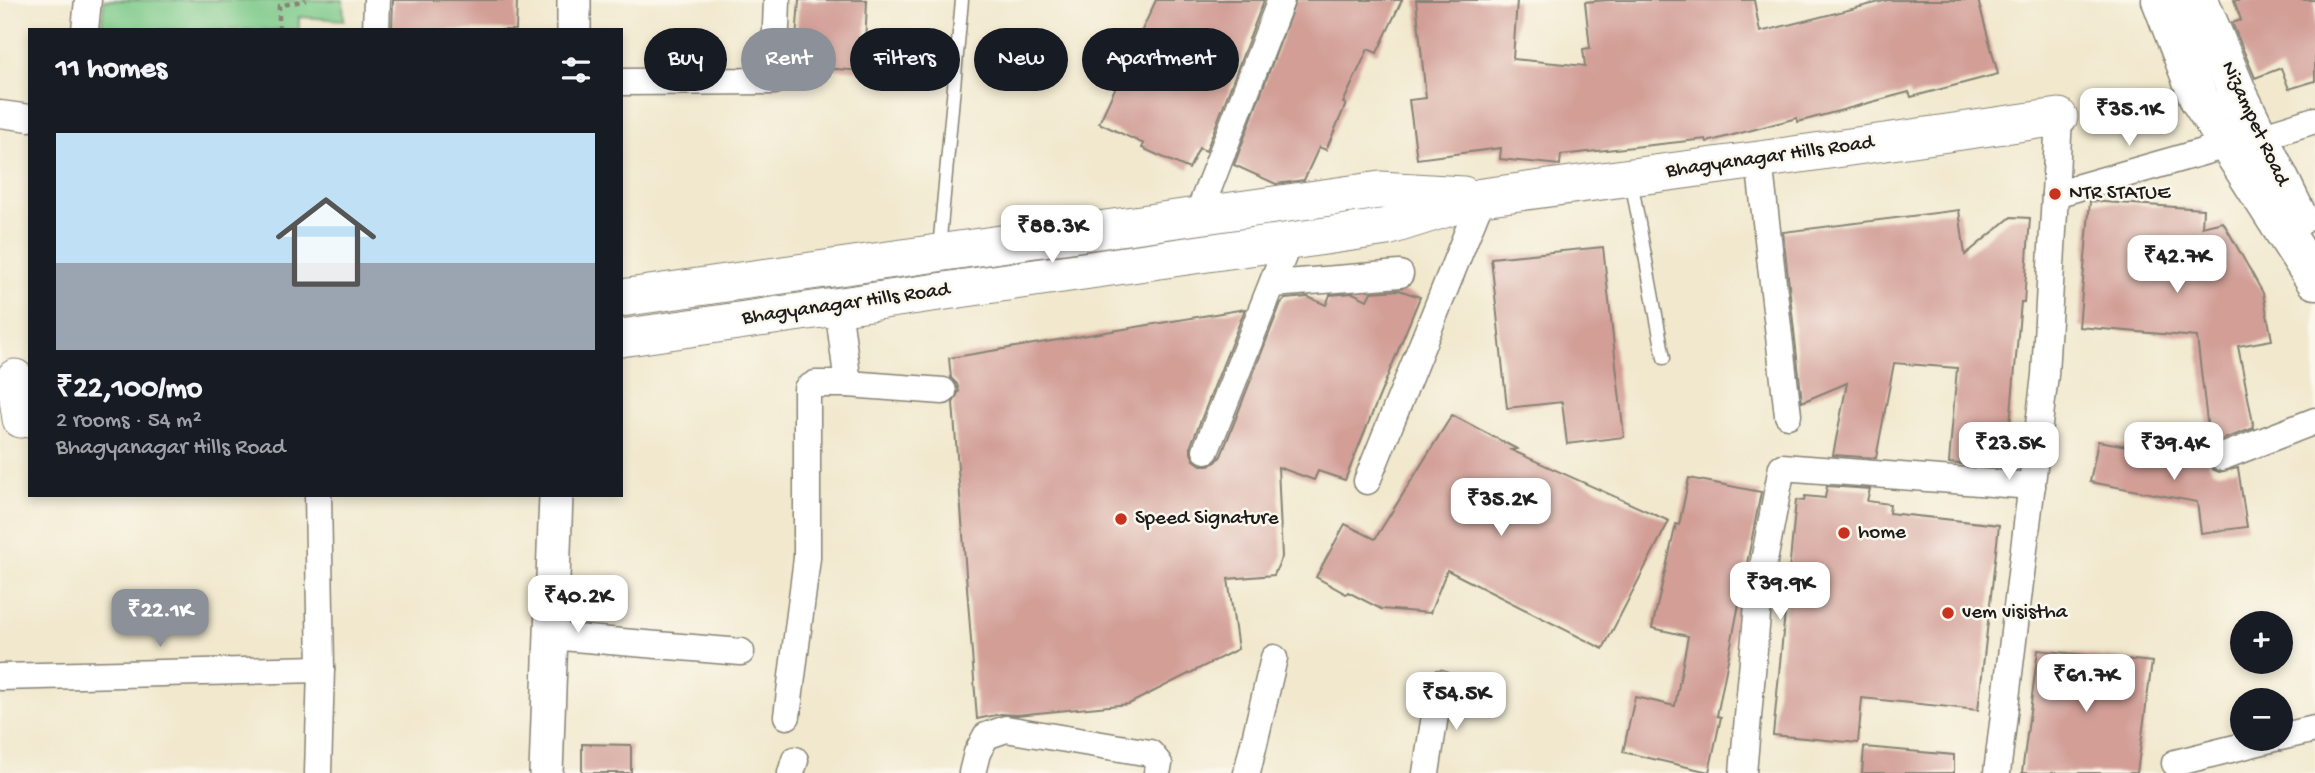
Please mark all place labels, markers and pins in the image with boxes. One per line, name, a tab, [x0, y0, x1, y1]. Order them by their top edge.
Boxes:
pin: ₹35.1K	[2072, 88, 2186, 148]
place label: NTR STATUE	[2069, 182, 2171, 207]
marker: NTR STATUE	[2047, 186, 2063, 202]
pin: ₹88.3K	[995, 205, 1109, 265]
pin: ₹42.7K	[2120, 236, 2234, 295]
pin: ₹23.5K	[1952, 422, 2066, 482]
pin: ₹39.4K	[2117, 422, 2231, 482]
pin: ₹35.2K	[1444, 478, 1558, 538]
place label: Speed Signature	[1135, 507, 1280, 532]
marker: Speed Signature	[1113, 511, 1129, 527]
place label: home	[1858, 521, 1907, 546]
marker: home	[1836, 525, 1852, 541]
pin: ₹39.9K	[1723, 562, 1837, 622]
pin: ₹40.2K	[521, 576, 635, 635]
pin: ₹22.1K	[103, 590, 217, 649]
place label: vem visistha	[1962, 601, 2069, 626]
marker: vem visistha	[1940, 605, 1956, 621]
pin: ₹61.7K	[2029, 654, 2143, 714]
pin: ₹54.5K	[1399, 672, 1513, 732]

